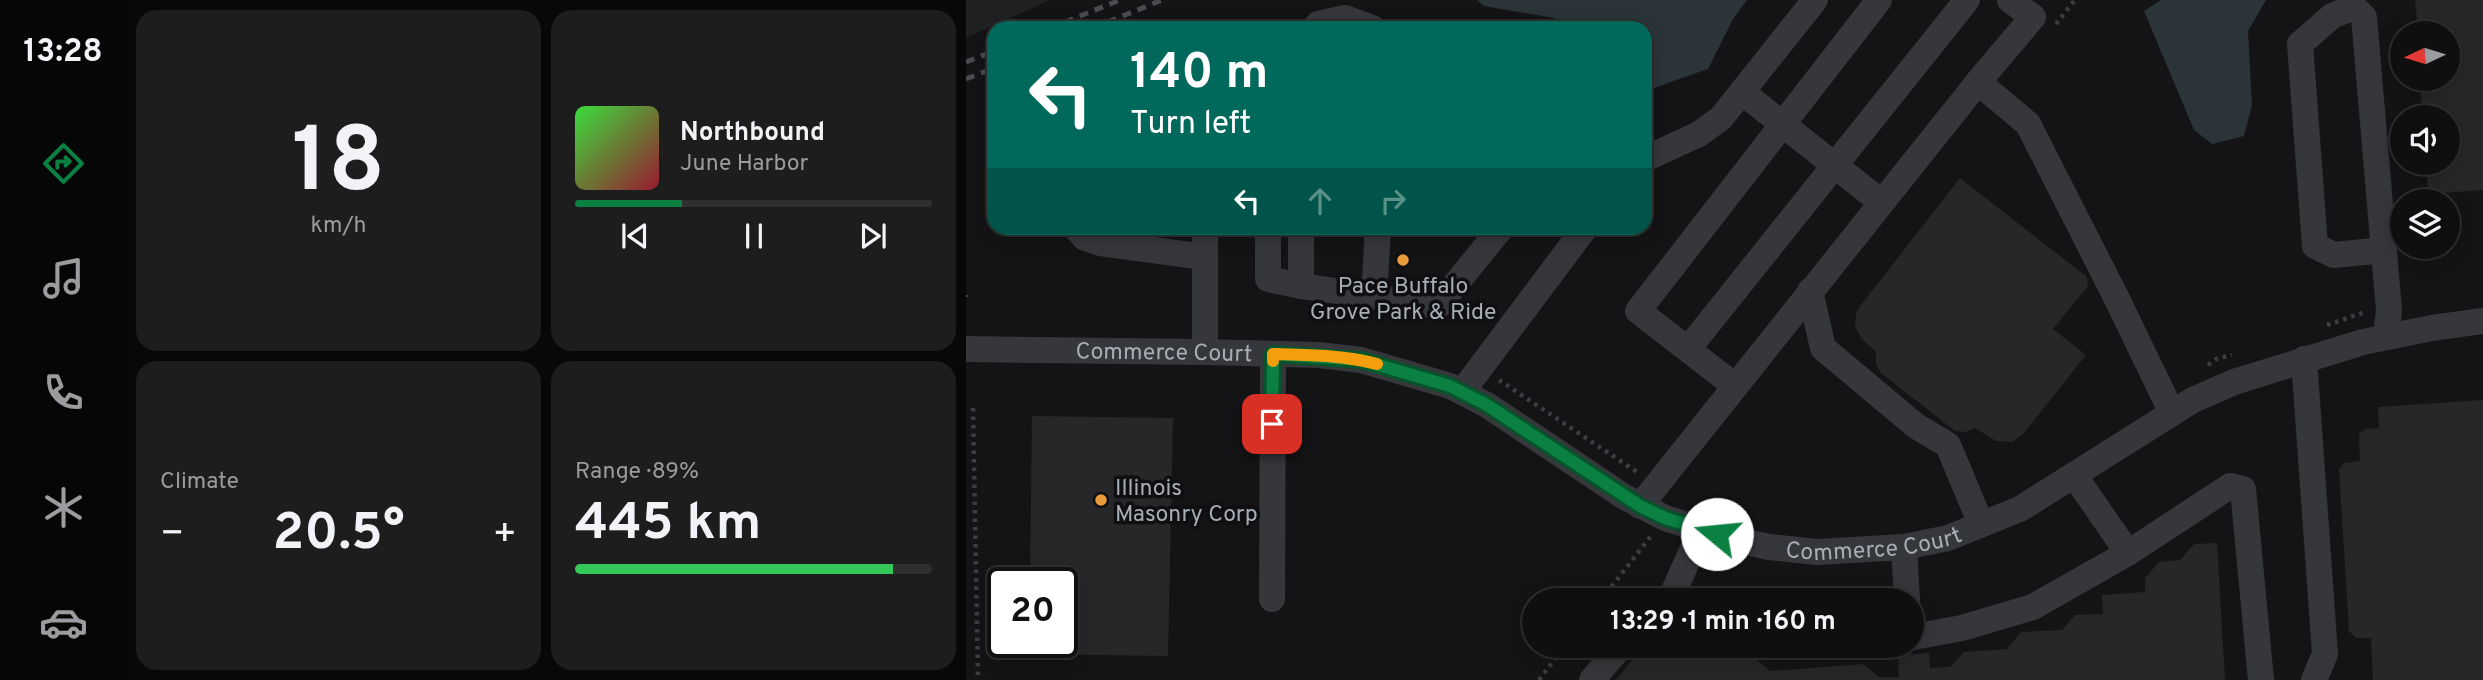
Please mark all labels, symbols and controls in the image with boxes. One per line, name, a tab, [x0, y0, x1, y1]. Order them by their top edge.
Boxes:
north arrow	[2390, 21, 2460, 91]
map controls	[2390, 21, 2460, 259]
text: 13:28	[23, 33, 103, 73]
text: 140 m	[1130, 44, 1269, 106]
icon: left	[1015, 49, 1106, 140]
text: Turn left	[1130, 105, 1251, 145]
button: sound	[2390, 105, 2460, 175]
text: 18	[292, 109, 385, 224]
text: Northbound	[680, 117, 825, 150]
icon: directions	[39, 139, 88, 188]
text: June Harbor	[680, 150, 808, 179]
icon: left	[1228, 182, 1266, 220]
icon: ahead	[1301, 182, 1339, 220]
icon: right	[1374, 182, 1412, 220]
button: layers	[2390, 189, 2460, 259]
text: km/h	[311, 212, 366, 241]
icon: previous	[616, 217, 654, 255]
icon: pause	[735, 217, 773, 255]
icon: next	[854, 217, 892, 255]
marker: Pace Buffalo Grove Park & Ride	[1395, 252, 1411, 268]
icon: music	[39, 254, 88, 303]
place label: Pace Buffalo Grove Park & Ride	[1310, 273, 1496, 328]
street label: Commerce Court	[1075, 338, 1253, 370]
icon: phone	[39, 368, 88, 417]
pin	[1242, 394, 1302, 454]
icon: arrive	[1253, 405, 1291, 443]
text: Range · 89%	[575, 458, 699, 487]
text: Climate	[160, 468, 239, 497]
place label: Illinois Masonry Corp	[1115, 475, 1258, 530]
icon: climate	[39, 483, 88, 532]
text: 445 km	[575, 492, 761, 558]
marker: Illinois Masonry Corp	[1093, 492, 1109, 508]
position arrow	[1680, 497, 1754, 571]
text: 20.5°	[272, 502, 405, 568]
text: −	[160, 511, 185, 560]
text: +	[492, 511, 517, 560]
street label: Commerce Court	[1784, 522, 1967, 569]
speed limit sign: 20	[987, 567, 1078, 658]
icon: car	[39, 598, 88, 647]
text: 13:29 · 1 min · 160 m	[1610, 606, 1836, 639]

